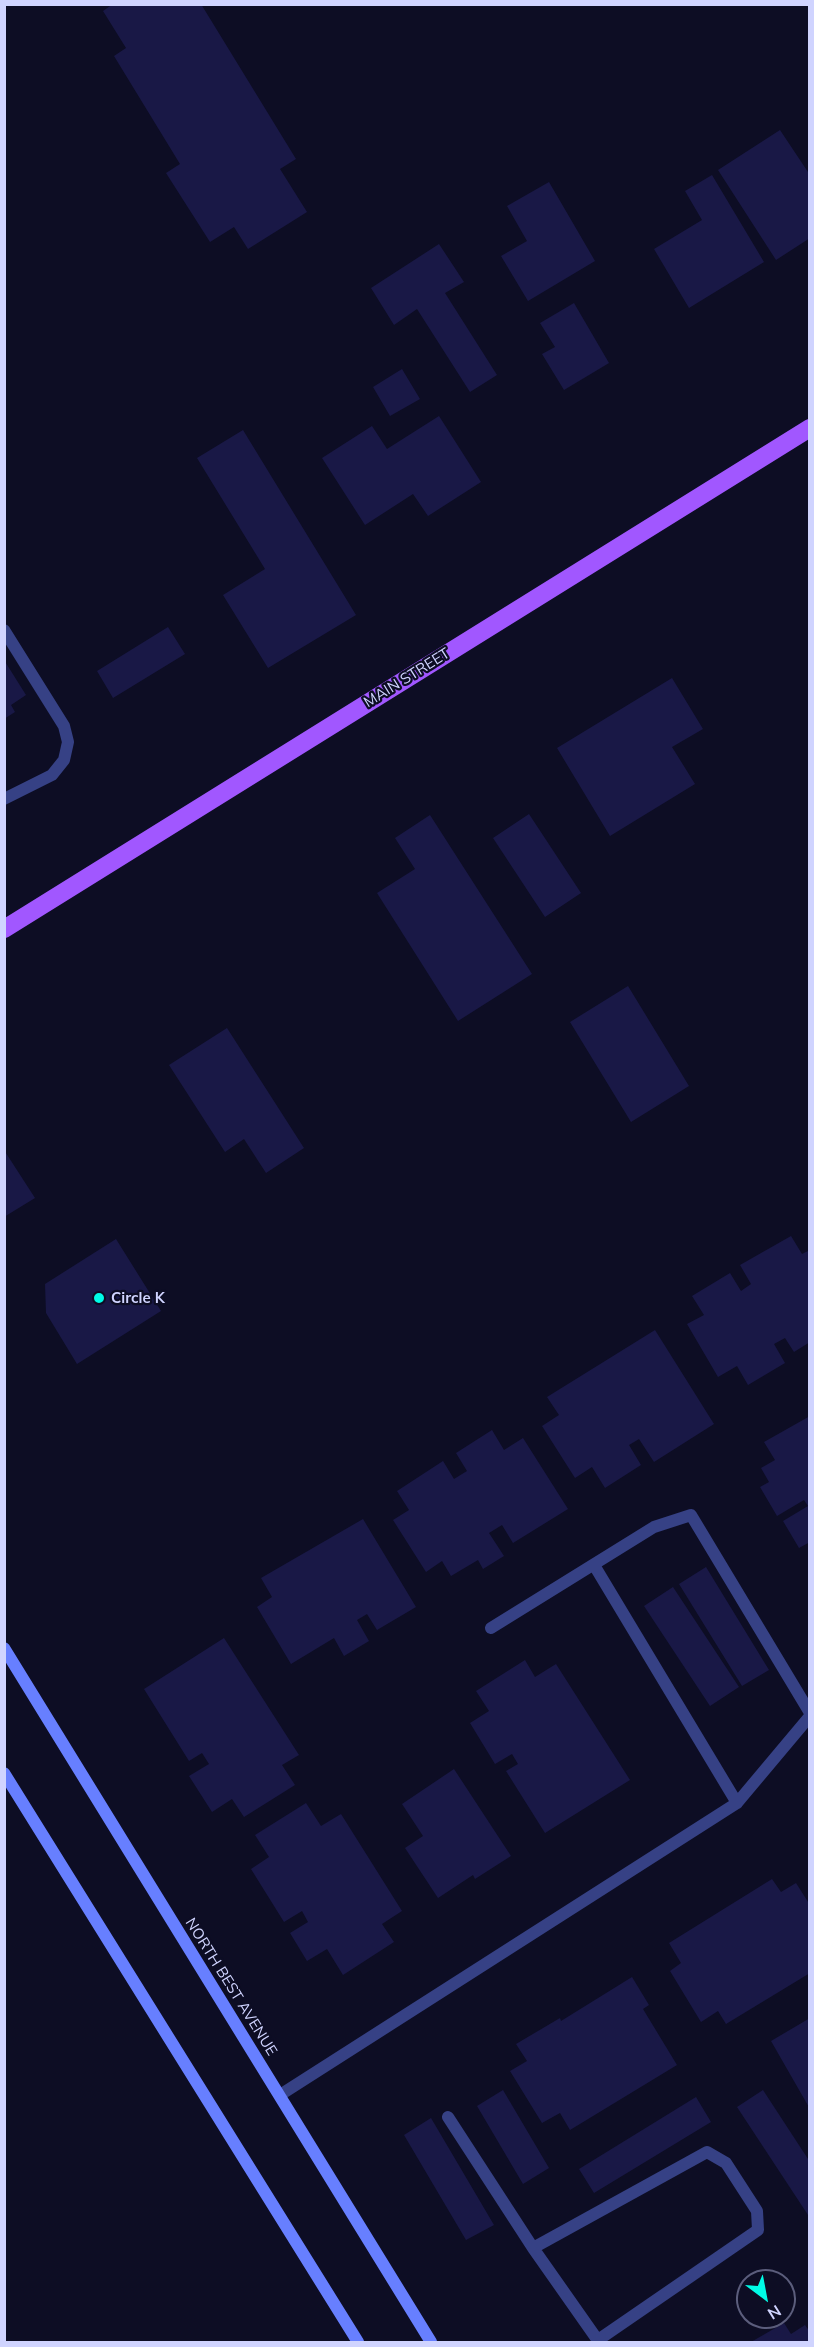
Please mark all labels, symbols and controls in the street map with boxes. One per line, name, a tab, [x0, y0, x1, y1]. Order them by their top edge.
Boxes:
street label: MAIN STREET	[361, 644, 453, 712]
place label: Circle K	[111, 1289, 165, 1307]
marker: Circle K	[92, 1291, 106, 1305]
street label: NORTH BEST AVENUE	[181, 1915, 281, 2059]
north arrow	[736, 2269, 796, 2329]
text: N	[764, 2301, 785, 2324]

